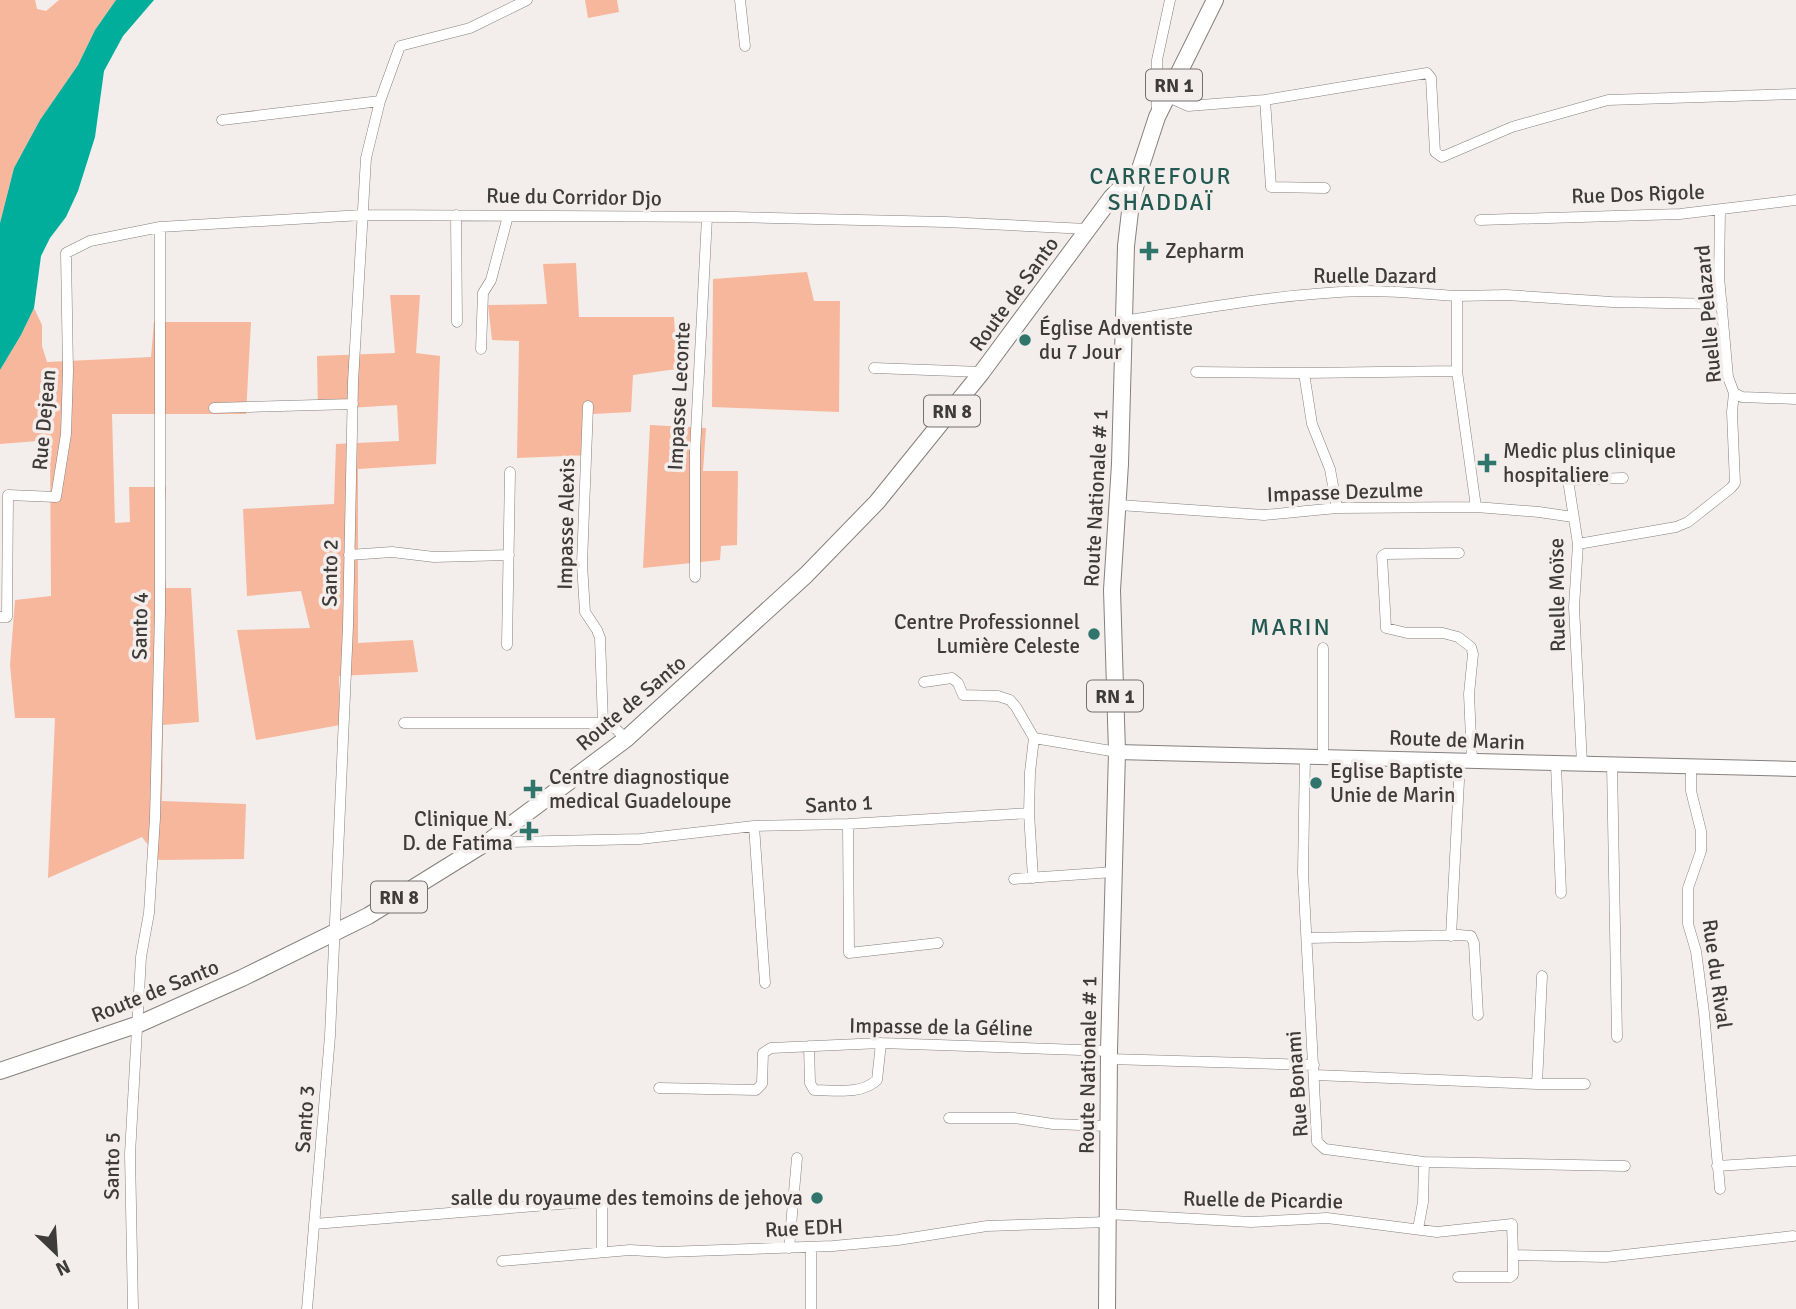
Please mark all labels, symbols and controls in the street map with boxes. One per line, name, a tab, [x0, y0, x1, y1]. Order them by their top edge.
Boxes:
road number: RN 1	[1146, 69, 1202, 100]
district label: CARREFOUR SHADDAÏ	[1090, 162, 1232, 217]
street label: Rue Dos Rigole	[1571, 179, 1705, 209]
street label: Rue du Corridor Djo	[486, 182, 662, 212]
street label: Route de Santo	[964, 232, 1064, 356]
place label: Zepharm	[1165, 238, 1244, 264]
marker: Zepharm	[1139, 241, 1159, 261]
street label: Ruelle Pelazard	[1689, 244, 1727, 384]
street label: Ruelle Dazard	[1313, 263, 1437, 289]
place label: Église Adventiste du 7 Jour	[1039, 315, 1193, 365]
street label: Impasse Leconte	[662, 321, 696, 471]
marker: Église Adventiste du 7 Jour	[1017, 332, 1033, 348]
street label: Rue Dejean	[27, 368, 61, 472]
road number: RN 8	[924, 396, 980, 426]
street label: Route Nationale # 1	[1078, 408, 1114, 588]
place label: Medic plus clinique hospitaliere	[1503, 438, 1676, 488]
marker: Medic plus clinique hospitaliere	[1477, 453, 1497, 473]
street label: Impasse Alexis	[552, 458, 580, 590]
street label: Impasse Dezulme	[1266, 476, 1424, 508]
street label: Ruelle Moïse	[1543, 538, 1571, 652]
street label: Santo 2	[316, 539, 344, 607]
street label: Santo 4	[126, 592, 154, 660]
place label: Centre Professionnel Lumière Celeste	[894, 609, 1080, 659]
district label: MARIN	[1250, 612, 1332, 642]
marker: Centre Professionnel Lumière Celeste	[1086, 626, 1102, 642]
street label: Route de Santo	[571, 650, 691, 756]
road number: RN 1	[1087, 680, 1143, 712]
street label: Route de Marin	[1389, 725, 1525, 755]
place label: Eglise Baptiste Unie de Marin	[1330, 758, 1463, 808]
place label: Centre diagnostique medical Guadeloupe	[549, 764, 732, 814]
marker: Eglise Baptiste Unie de Marin	[1308, 775, 1324, 791]
marker: Centre diagnostique medical Guadeloupe	[523, 779, 543, 799]
street label: Santo 1	[804, 789, 874, 819]
place label: Clinique N. D. de Fatima	[402, 806, 513, 856]
marker: Clinique N. D. de Fatima	[519, 821, 539, 841]
road number: RN 8	[371, 882, 427, 912]
street label: Rue du Rival	[1696, 918, 1738, 1030]
street label: Route de Santo	[87, 954, 223, 1028]
street label: Route Nationale # 1	[1073, 976, 1103, 1154]
street label: Impasse de la Géline	[849, 1012, 1033, 1042]
street label: Rue Bonami	[1280, 1030, 1314, 1138]
street label: Santo 3	[290, 1084, 320, 1154]
street label: Santo 5	[98, 1132, 126, 1200]
place label: salle du royaume des temoins de jehova	[451, 1185, 803, 1211]
street label: Ruelle de Picardie	[1183, 1186, 1343, 1214]
marker: salle du royaume des temoins de jehova	[809, 1190, 825, 1206]
street label: Rue EDH	[764, 1213, 844, 1243]
north arrow	[21, 1218, 91, 1288]
text: N	[52, 1254, 74, 1281]

